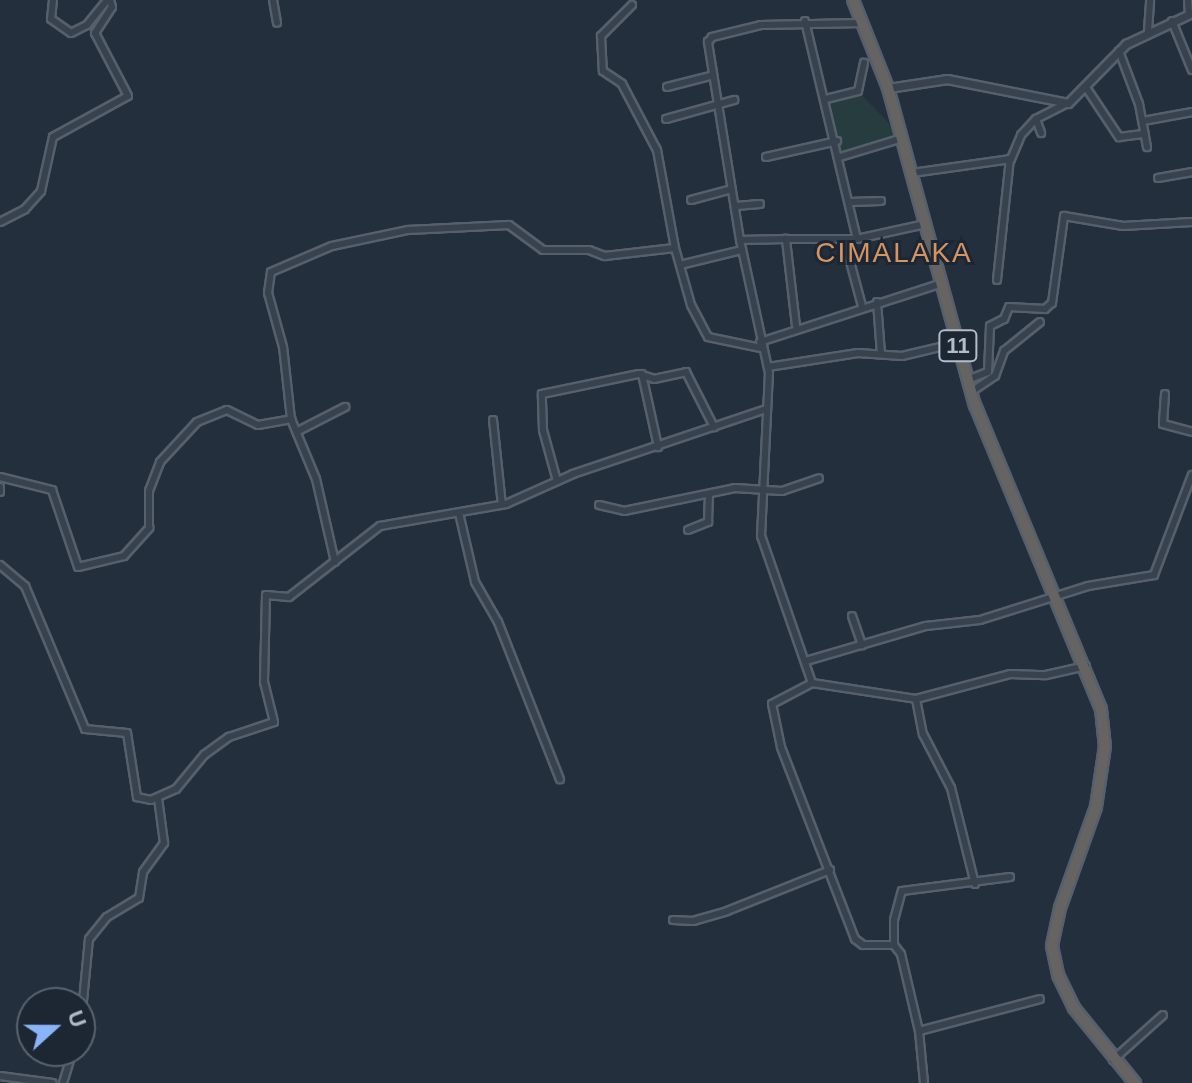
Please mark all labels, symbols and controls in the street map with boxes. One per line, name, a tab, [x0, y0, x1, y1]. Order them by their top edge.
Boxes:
district label: CIMALAKA	[815, 236, 973, 270]
road number: 11	[938, 328, 978, 364]
north arrow	[16, 987, 96, 1067]
text: U	[62, 1007, 92, 1031]

